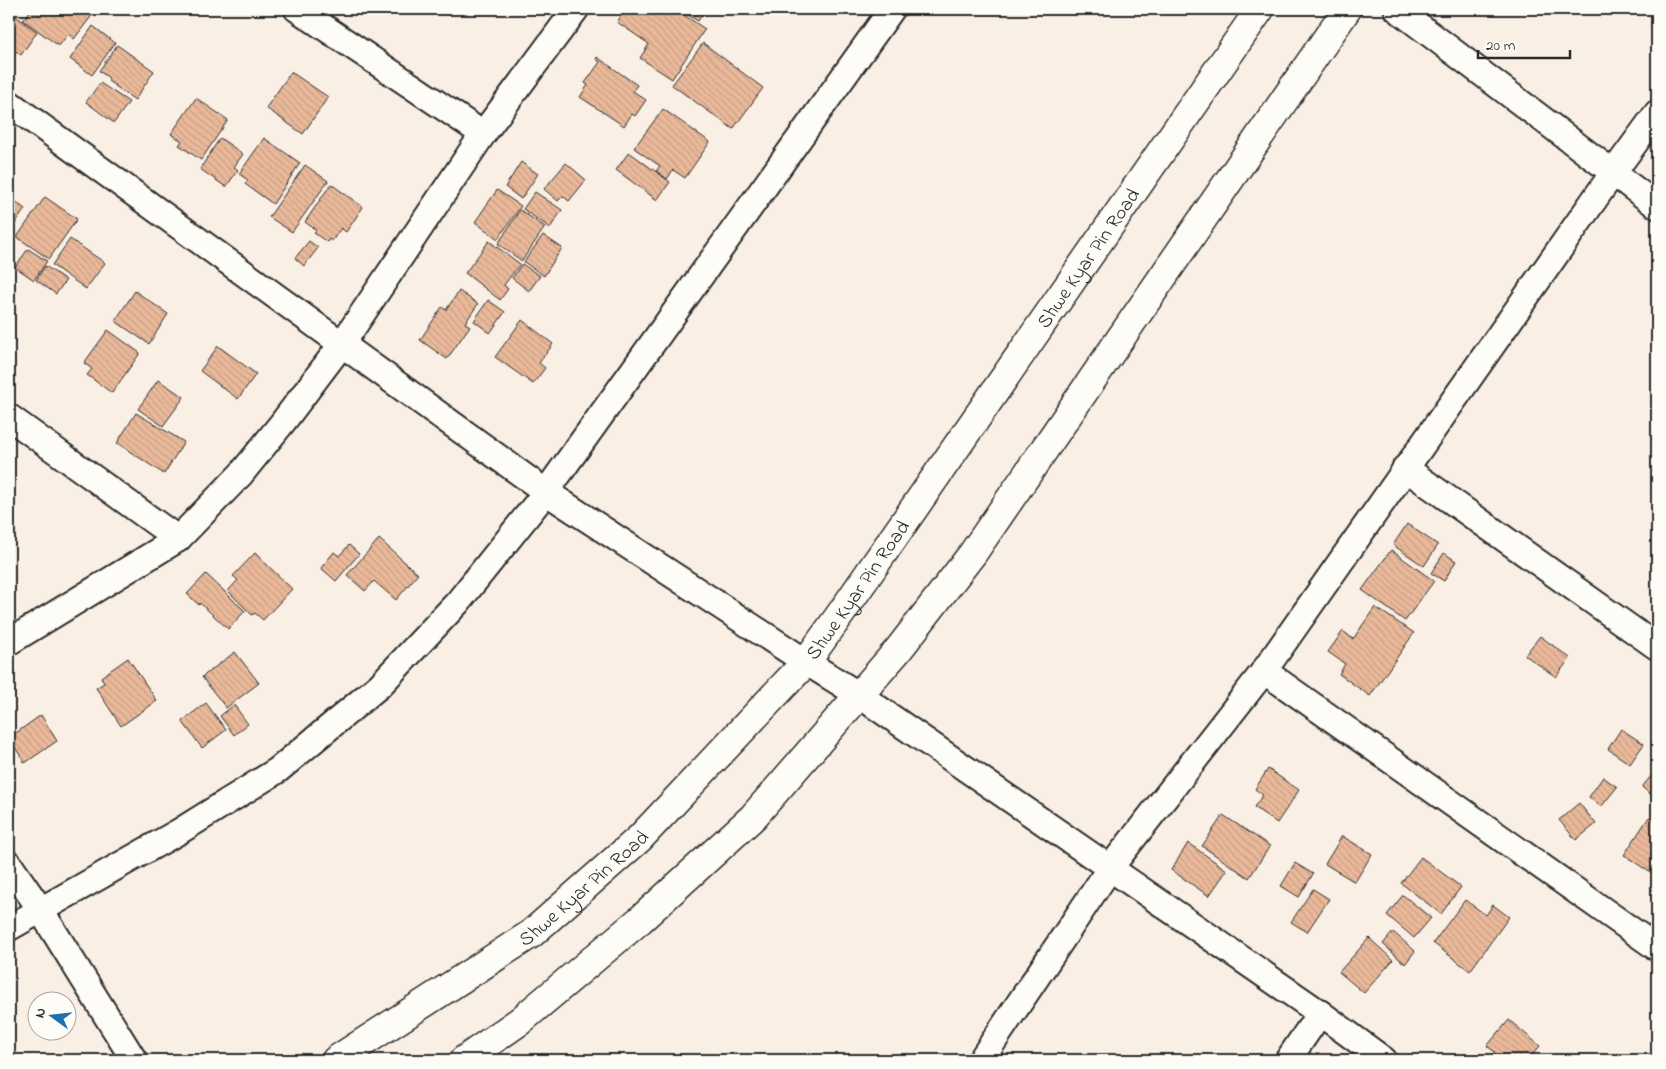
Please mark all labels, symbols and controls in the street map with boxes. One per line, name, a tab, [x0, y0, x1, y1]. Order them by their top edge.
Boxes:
scale bar	[1478, 28, 1571, 60]
text: 20 m	[1486, 35, 1516, 57]
street label: Shwe Kyar Pin Road	[1031, 183, 1148, 335]
street label: Shwe Kyar Pin Road	[800, 515, 918, 667]
street label: Shwe Kyar Pin Road	[514, 825, 657, 955]
north arrow	[28, 992, 78, 1042]
text: N	[30, 1006, 52, 1020]

